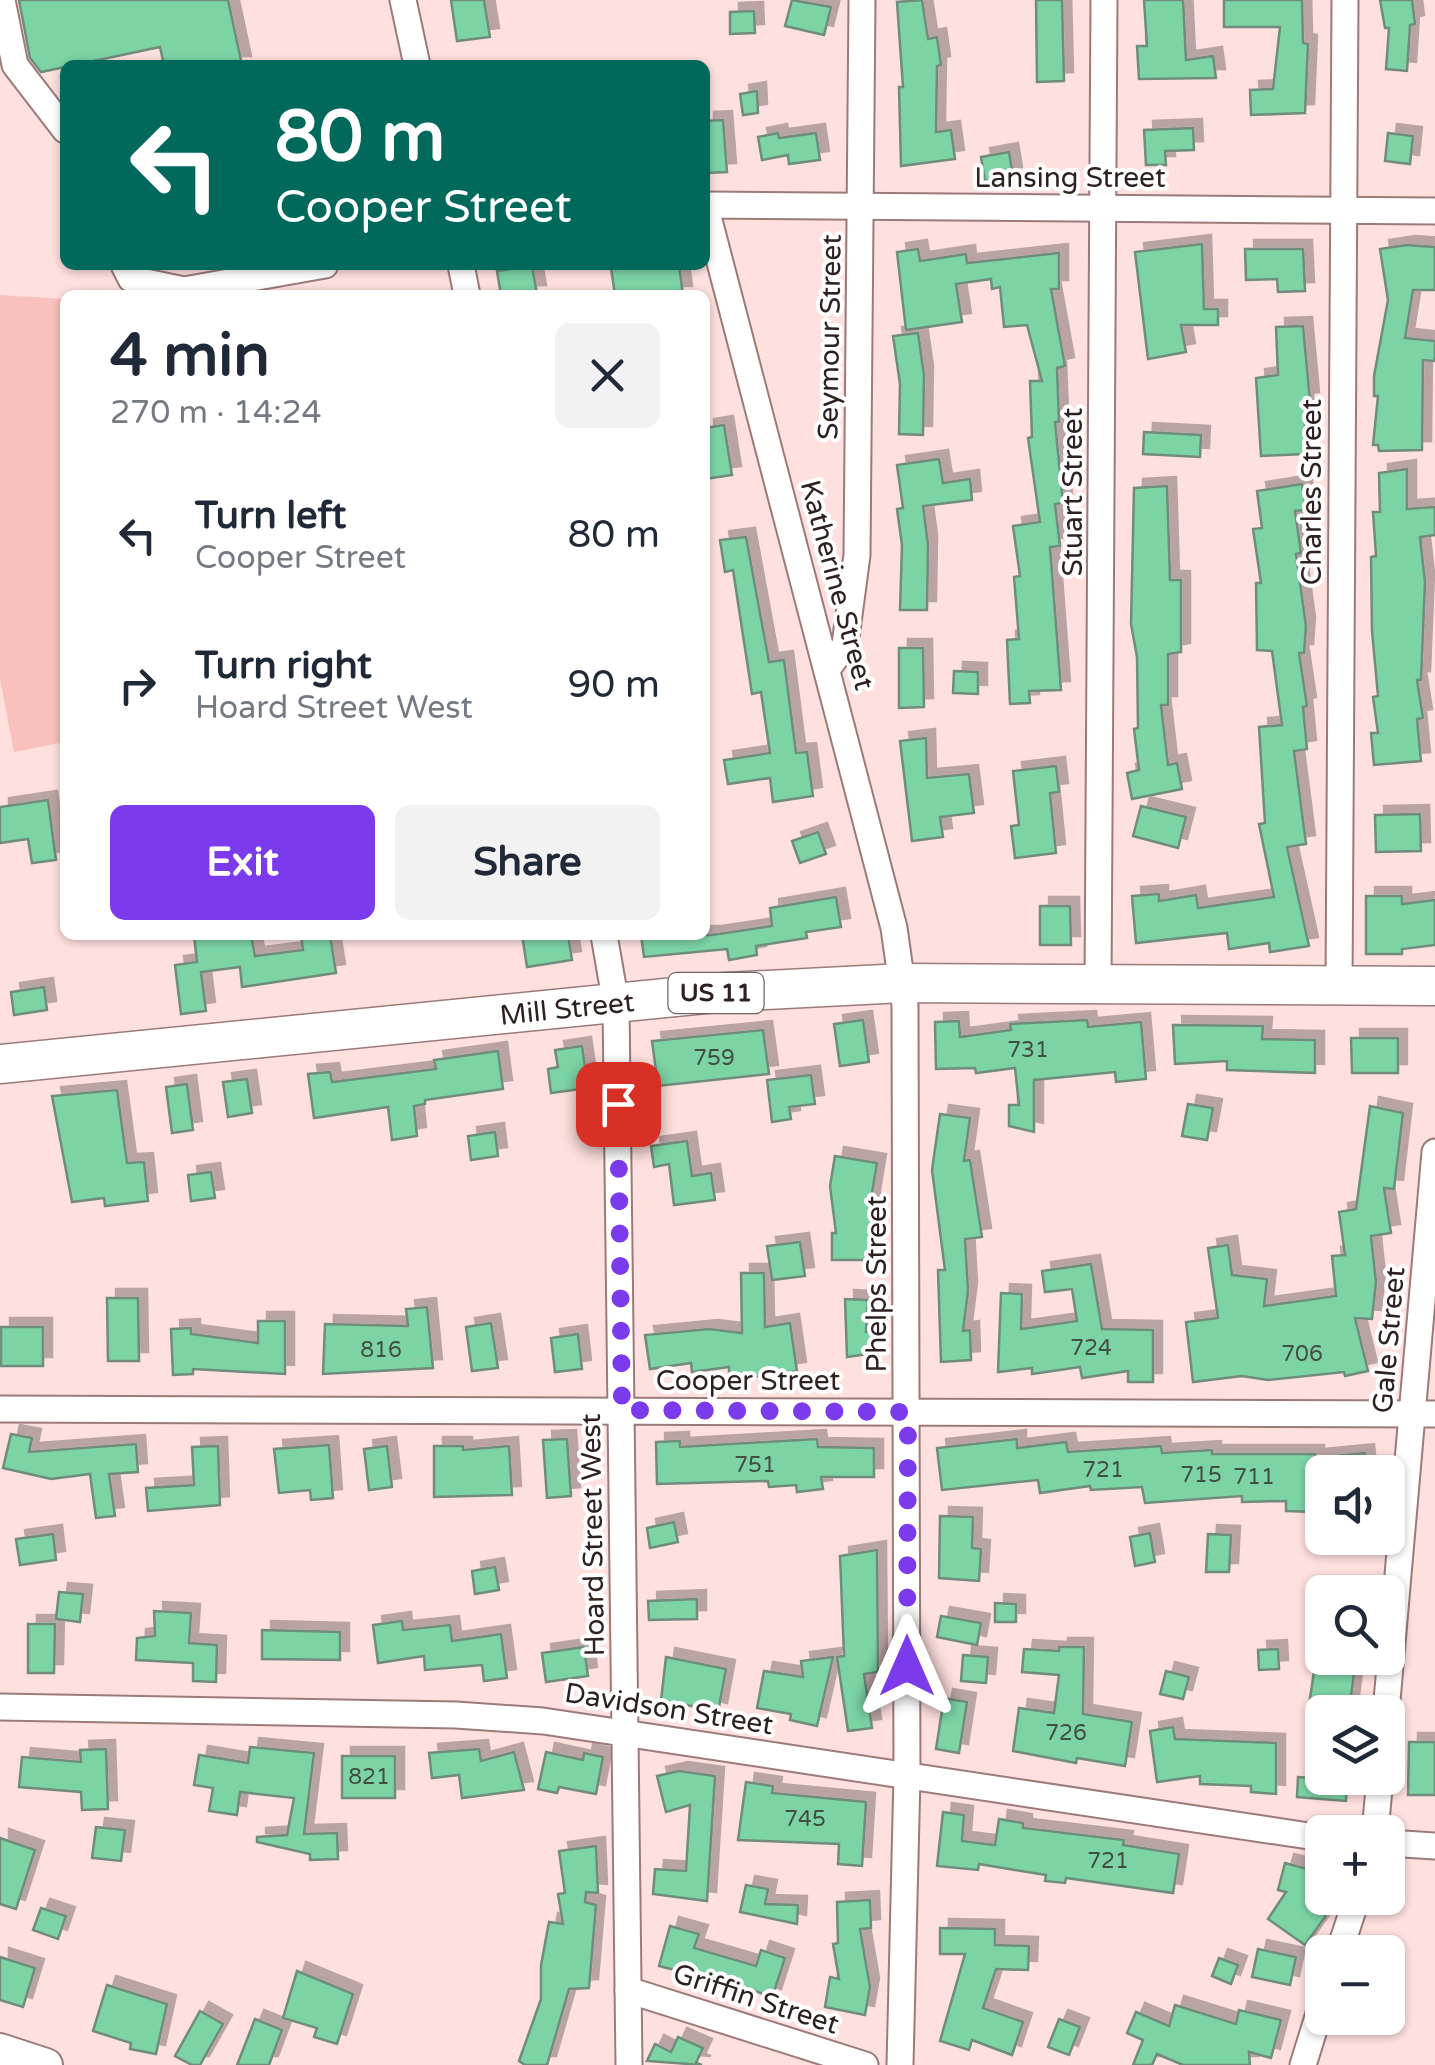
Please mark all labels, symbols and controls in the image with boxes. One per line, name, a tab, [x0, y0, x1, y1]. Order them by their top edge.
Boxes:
text: 80 m	[275, 96, 445, 180]
icon: left	[110, 100, 240, 230]
street label: Lansing Street	[974, 161, 1166, 195]
text: Cooper Street	[275, 181, 572, 235]
street label: Seymour Street	[811, 234, 849, 440]
text: 4 min	[110, 320, 270, 392]
button: close	[555, 323, 660, 428]
text: 270 m · 14:24	[110, 394, 322, 432]
street label: Charles Street	[1295, 398, 1329, 585]
street label: Stuart Street	[1056, 407, 1090, 576]
street label: Katherine Street	[793, 476, 881, 694]
text: Turn left	[195, 493, 346, 539]
icon: left	[110, 508, 165, 563]
text: 80 m	[568, 512, 660, 558]
text: Cooper Street	[195, 539, 406, 577]
text: Turn right	[195, 643, 372, 689]
icon: right	[110, 658, 165, 713]
text: 90 m	[568, 662, 660, 708]
text: Hoard Street West	[195, 689, 473, 727]
button: Exit	[110, 805, 375, 920]
button: Share	[395, 805, 660, 920]
road number: US 11	[668, 973, 764, 1013]
street label: Mill Street	[498, 985, 636, 1033]
house number: 731	[1007, 1037, 1049, 1063]
house number: 759	[693, 1045, 735, 1071]
pin	[576, 1062, 661, 1147]
icon: arrive	[591, 1077, 646, 1132]
street label: Phelps Street	[860, 1195, 894, 1372]
street label: Gale Street	[1366, 1265, 1412, 1415]
house number: 724	[1070, 1335, 1112, 1361]
house number: 816	[360, 1337, 402, 1363]
house number: 706	[1281, 1341, 1323, 1367]
street label: Cooper Street	[656, 1364, 841, 1398]
street label: Hoard Street West	[574, 1413, 612, 1657]
house number: 751	[734, 1452, 776, 1478]
map controls	[1305, 1455, 1405, 2035]
button: sound	[1305, 1455, 1405, 1555]
house number: 721	[1082, 1457, 1124, 1483]
house number: 715	[1180, 1462, 1222, 1488]
house number: 711	[1233, 1464, 1275, 1490]
button: search	[1305, 1575, 1405, 1675]
position arrow	[855, 1614, 959, 1718]
street label: Davidson Street	[562, 1676, 776, 1742]
button: layers	[1305, 1695, 1405, 1795]
house number: 726	[1045, 1720, 1087, 1746]
house number: 821	[348, 1764, 390, 1790]
house number: 745	[784, 1806, 826, 1832]
button: +	[1305, 1815, 1405, 1915]
house number: 721	[1087, 1848, 1129, 1874]
button: −	[1305, 1935, 1405, 2035]
street label: Griffin Street	[669, 1956, 843, 2042]

